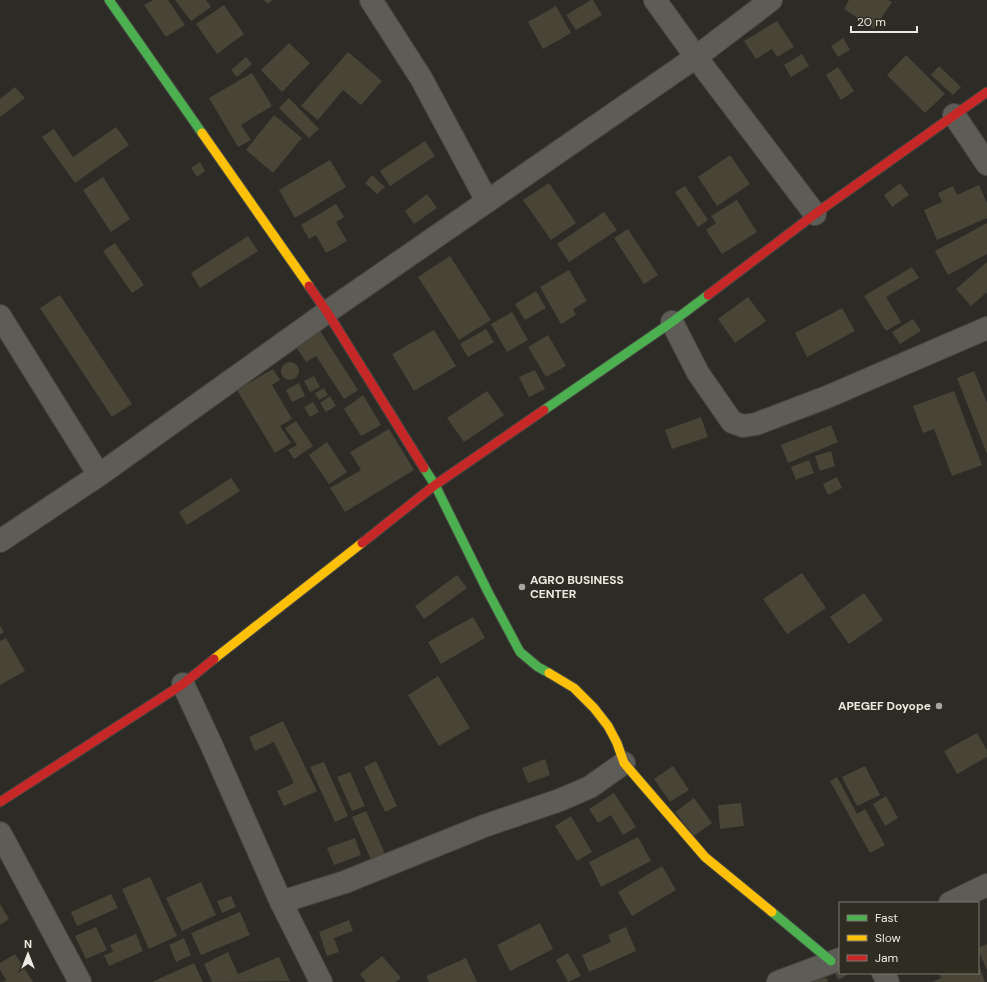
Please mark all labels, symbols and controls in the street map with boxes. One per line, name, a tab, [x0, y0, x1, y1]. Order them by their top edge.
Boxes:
scale bar	[851, 8, 917, 34]
text: 20 m	[857, 14, 886, 30]
place label: AGRO BUSINESS CENTER	[530, 572, 624, 602]
marker: AGRO BUSINESS CENTER	[517, 582, 527, 592]
place label: APEGEF Doyope	[838, 698, 931, 714]
marker: APEGEF Doyope	[934, 701, 944, 711]
legend	[839, 902, 979, 974]
text: Fast	[875, 910, 898, 926]
text: Slow	[875, 930, 901, 946]
north arrow	[8, 934, 48, 974]
text: N	[24, 937, 32, 951]
text: Jam	[875, 950, 898, 966]

